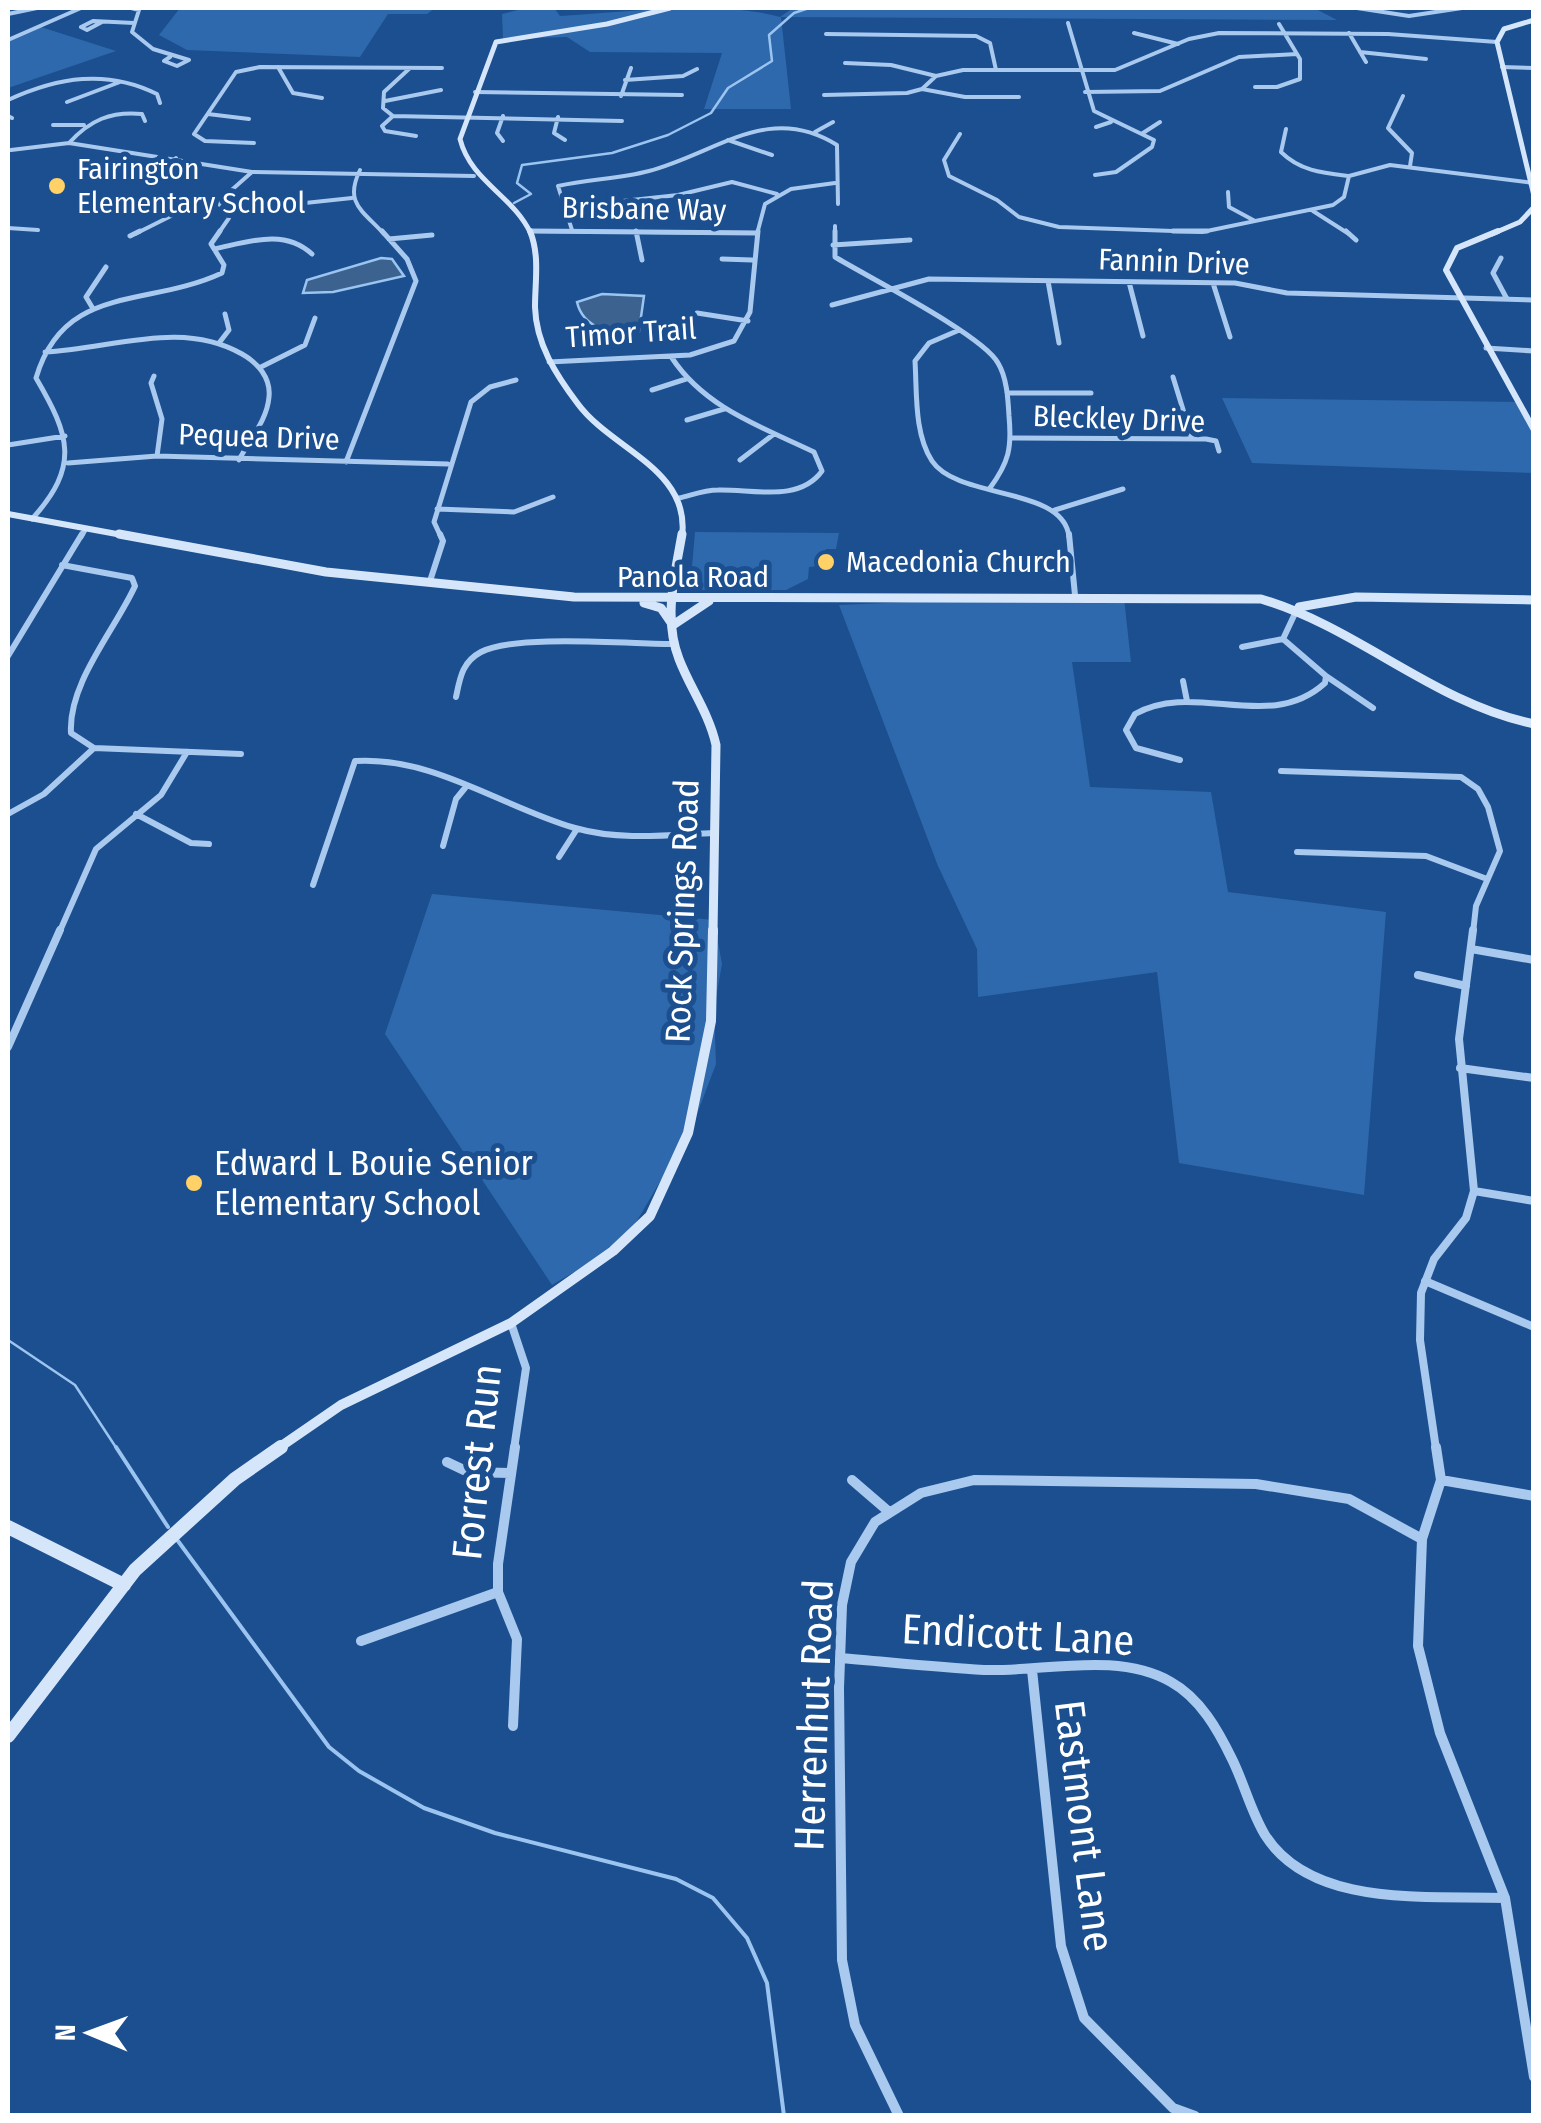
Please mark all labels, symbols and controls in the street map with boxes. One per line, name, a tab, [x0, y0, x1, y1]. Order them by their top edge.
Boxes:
place label: Fairington Elementary School	[77, 151, 305, 221]
marker: Fairington Elementary School	[46, 175, 68, 197]
street label: Brisbane Way	[561, 190, 727, 228]
street label: Fannin Drive	[1098, 241, 1250, 283]
street label: Timor Trail	[565, 310, 697, 356]
street label: Bleckley Drive	[1032, 398, 1206, 440]
street label: Pequea Drive	[178, 416, 340, 458]
place label: Macedonia Church	[846, 544, 1071, 580]
marker: Macedonia Church	[815, 551, 837, 573]
street label: Panola Road	[617, 559, 769, 595]
street label: Rock Springs Road	[656, 778, 708, 1044]
place label: Edward L Bouie Senior Elementary School	[214, 1142, 533, 1224]
marker: Edward L Bouie Senior Elementary School	[183, 1172, 205, 1194]
street label: Forrest Run	[442, 1362, 512, 1562]
street label: Herrenhut Road	[784, 1578, 844, 1852]
street label: Endicott Lane	[900, 1604, 1136, 1666]
street label: Eastmont Lane	[1044, 1697, 1124, 1955]
north arrow	[40, 1983, 140, 2083]
text: N	[49, 2024, 82, 2041]

